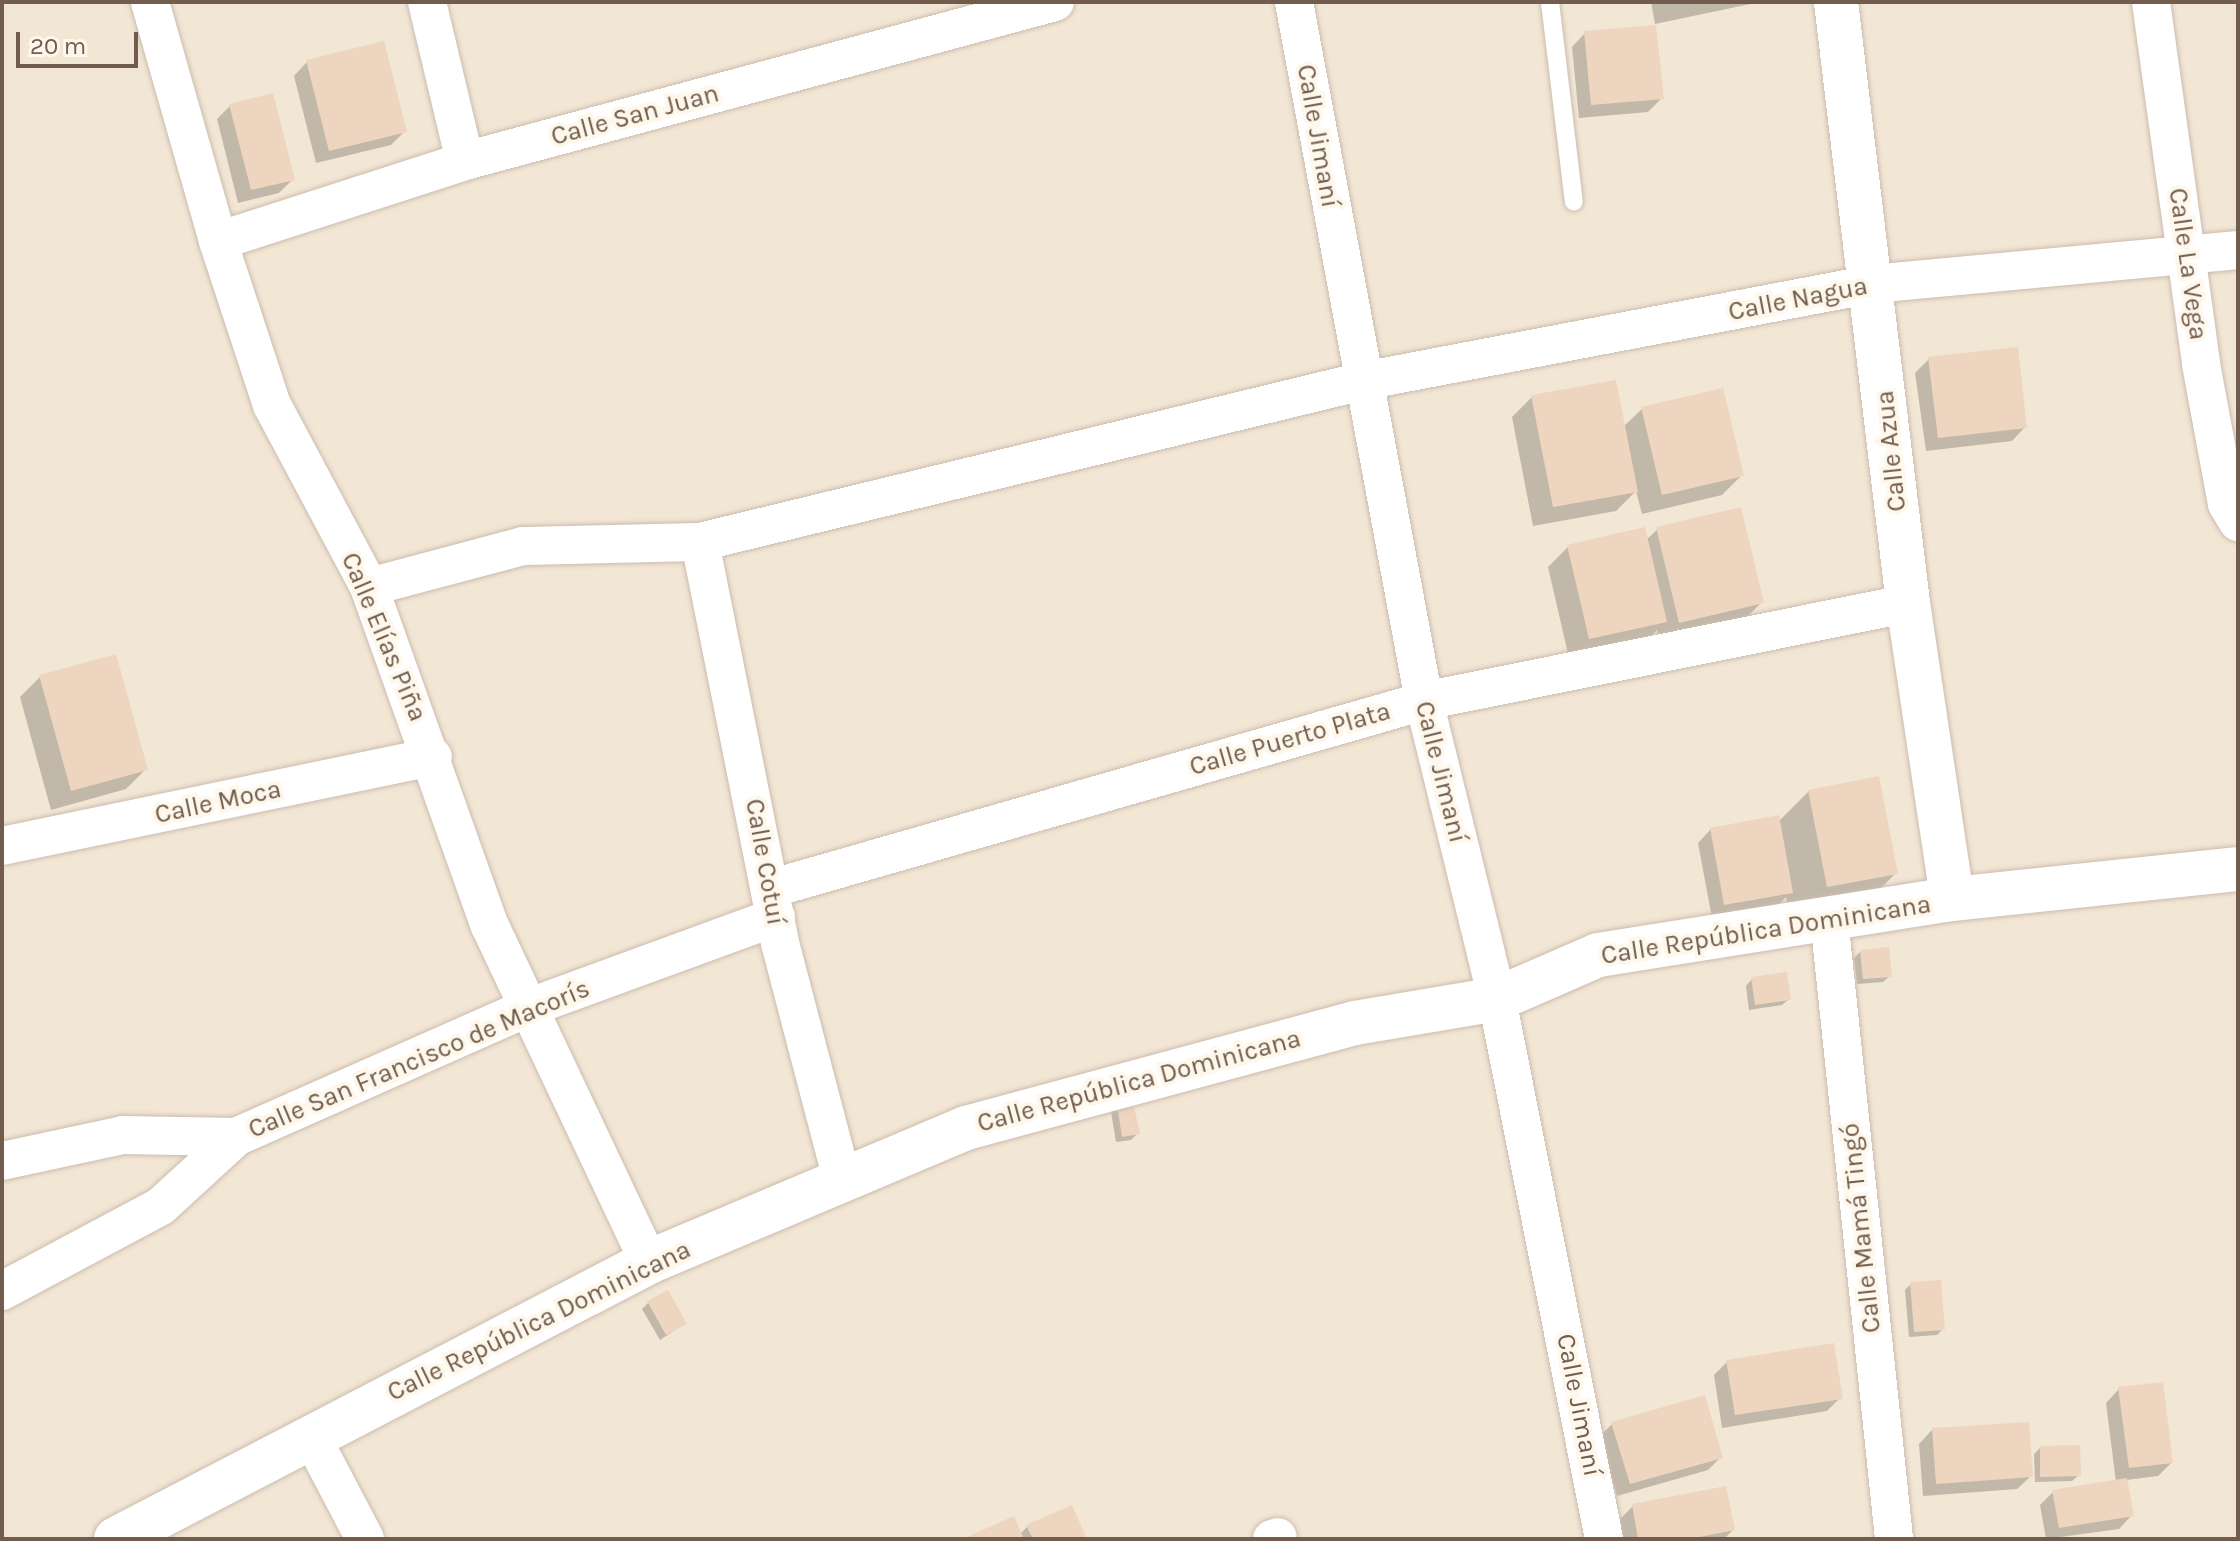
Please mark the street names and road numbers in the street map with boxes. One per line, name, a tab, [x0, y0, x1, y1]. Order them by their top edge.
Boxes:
street label: Calle Jimaní	[1290, 62, 1346, 210]
street label: Calle San Juan	[548, 78, 722, 152]
street label: Calle La Vega	[2162, 186, 2214, 342]
street label: Calle Nagua	[1726, 270, 1870, 328]
street label: Calle Azua	[1869, 389, 1913, 513]
street label: Calle Elías Piña	[334, 548, 434, 726]
street label: Calle Puerto Plata	[1186, 695, 1394, 783]
street label: Calle Jimaní	[1408, 698, 1474, 846]
street label: Calle Moca	[152, 773, 284, 831]
street label: Calle Cotuí	[739, 796, 791, 928]
street label: Calle República Dominicana	[1599, 889, 1933, 971]
street label: Calle San Francisco de Macorís	[244, 973, 594, 1145]
street label: Calle República Dominicana	[974, 1023, 1304, 1139]
street label: Calle Mamá Tingó	[1834, 1122, 1888, 1334]
street label: Calle República Dominicana	[382, 1234, 696, 1408]
street label: Calle Jimaní	[1550, 1331, 1608, 1479]

